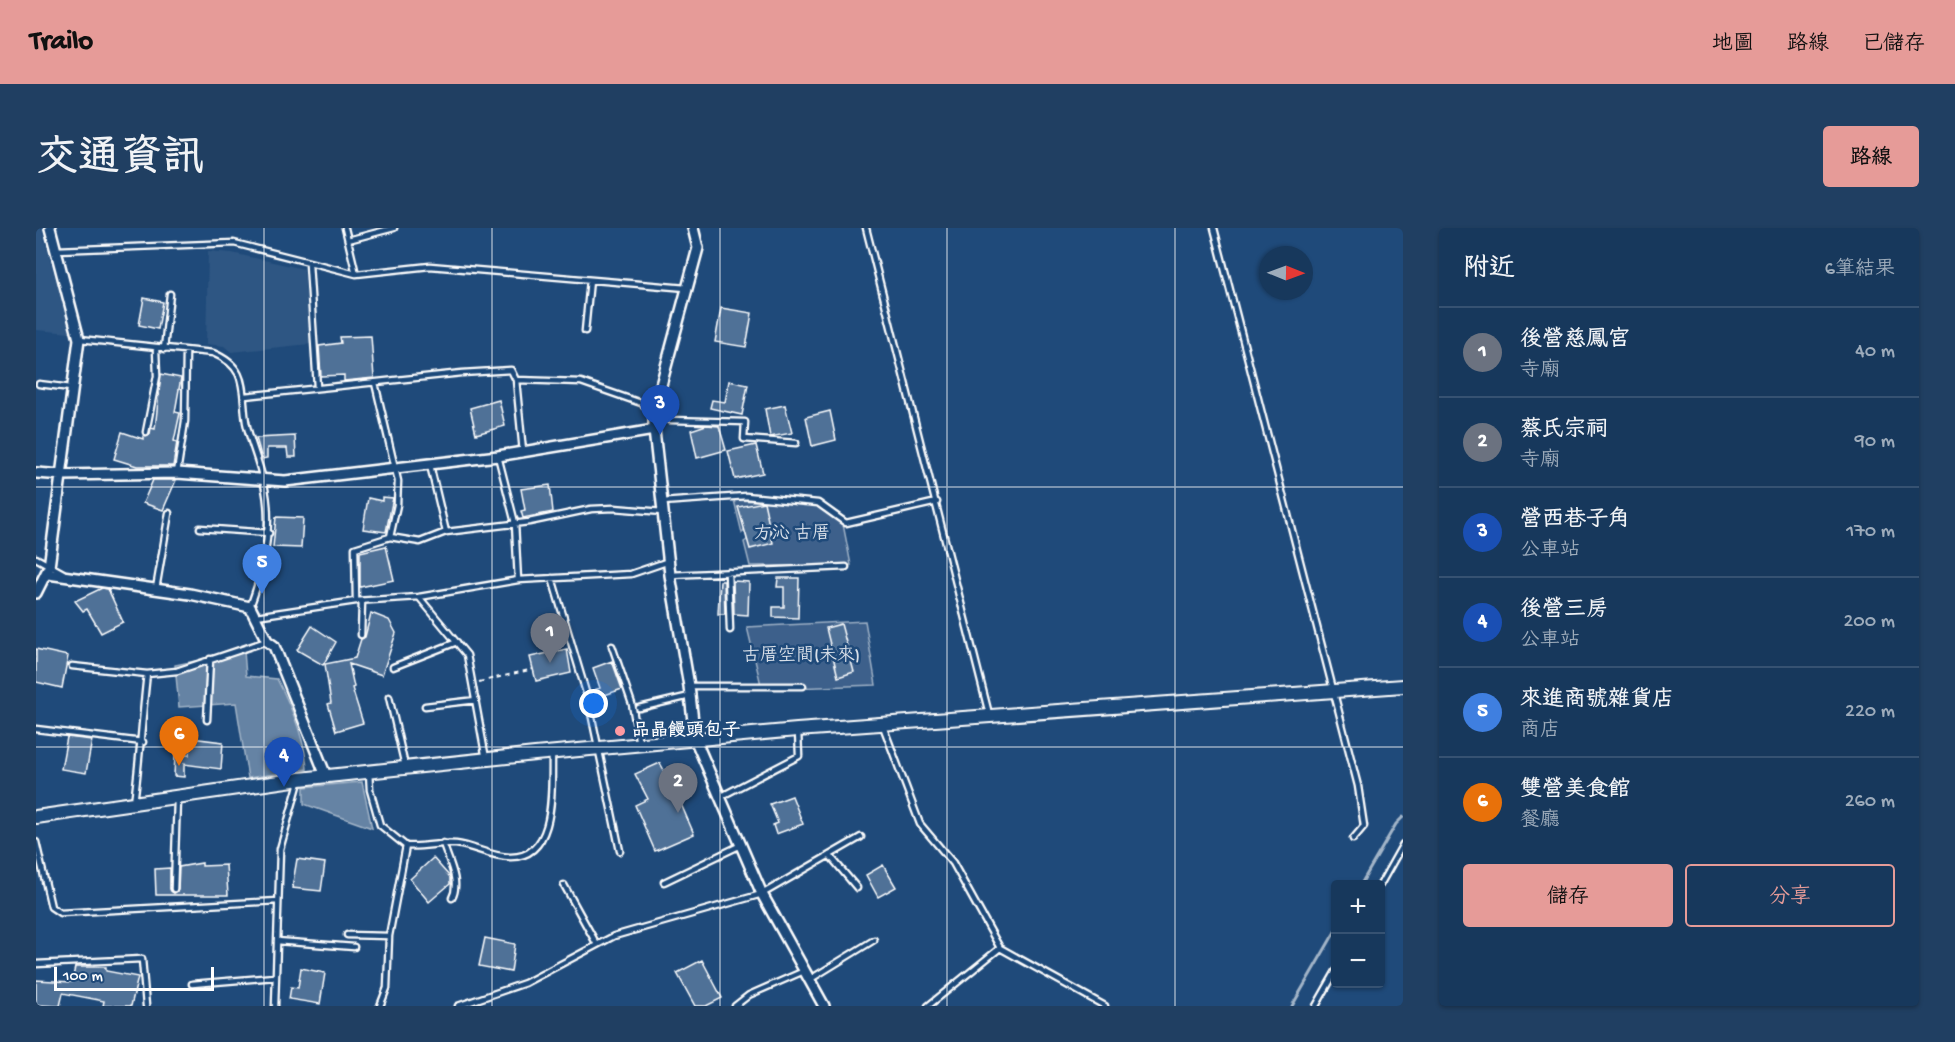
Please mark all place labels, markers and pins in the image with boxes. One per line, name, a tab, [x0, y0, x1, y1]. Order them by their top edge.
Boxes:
pin: 3	[640, 386, 680, 435]
pin: 5	[242, 544, 282, 594]
pin: 1	[530, 614, 570, 663]
pin: 6	[160, 716, 198, 766]
place label: 品晶饅頭包子	[632, 719, 740, 742]
marker: 品晶饅頭包子	[613, 724, 627, 738]
pin: 4	[264, 738, 304, 787]
pin: 2	[658, 764, 698, 813]

